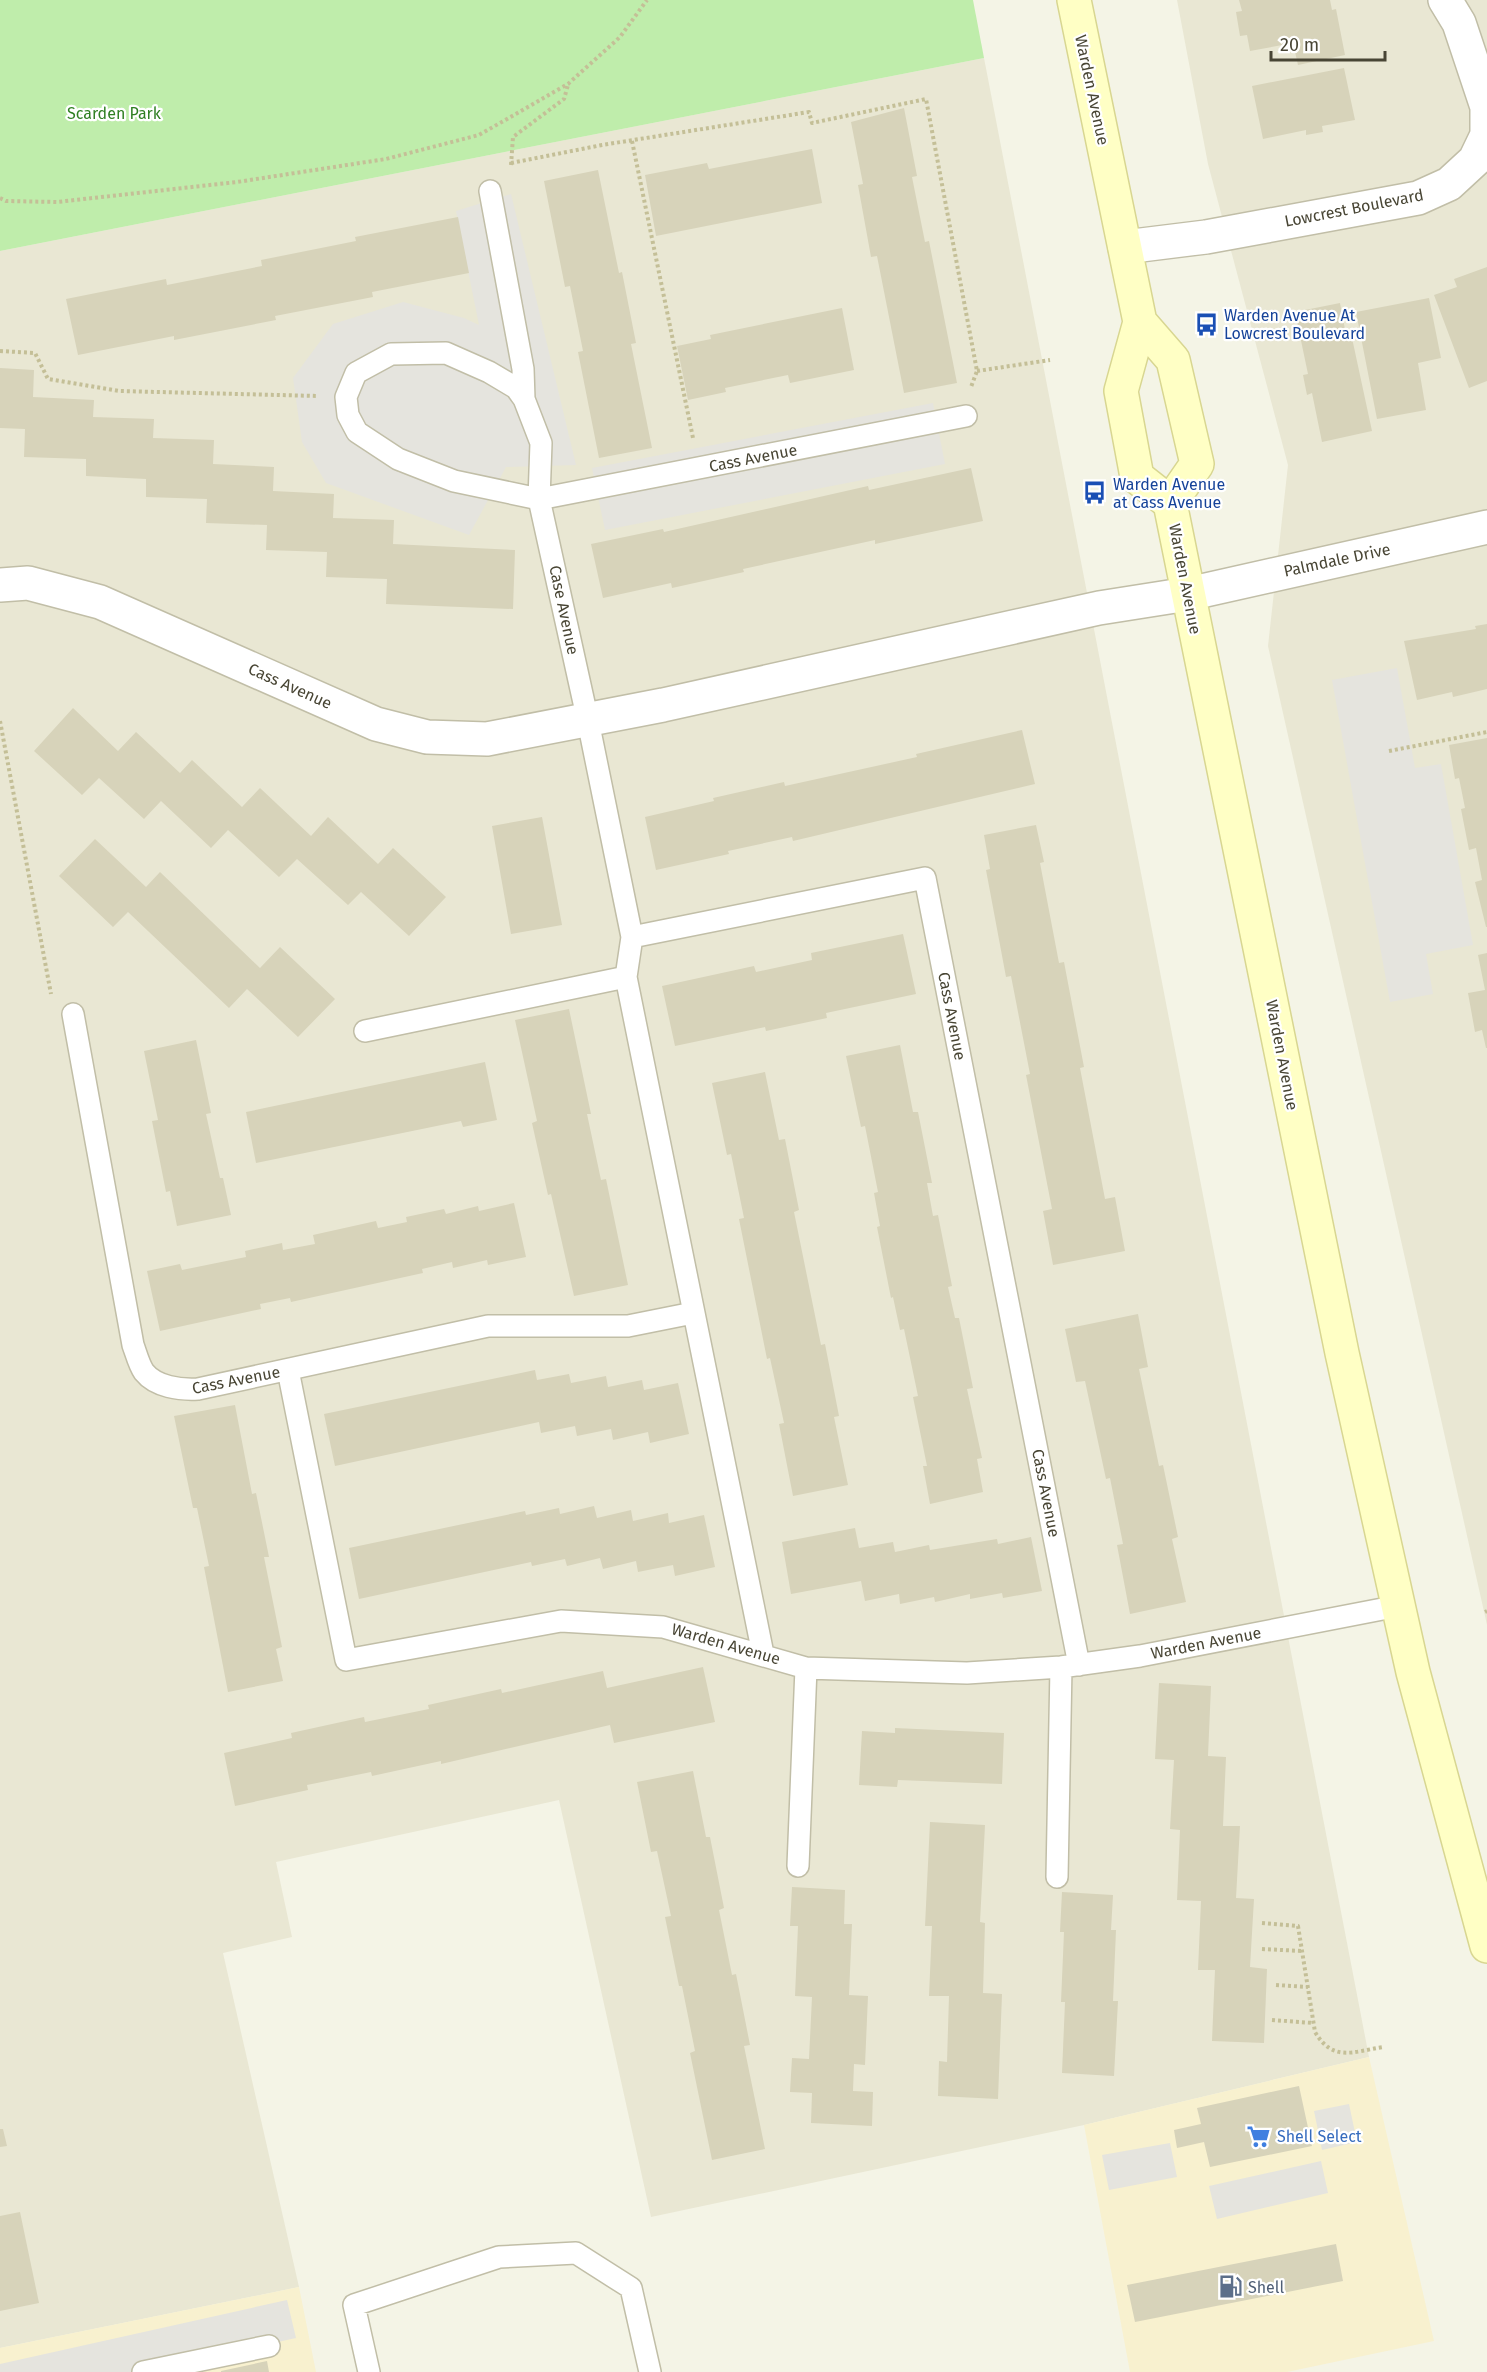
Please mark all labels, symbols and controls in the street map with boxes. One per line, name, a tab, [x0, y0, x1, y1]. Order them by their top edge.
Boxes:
scale bar	[1271, 24, 1385, 62]
street label: Warden Avenue	[1071, 33, 1113, 147]
text: 20 m	[1280, 34, 1319, 56]
park label: Scarden Park	[67, 104, 162, 123]
street label: Lowcrest Boulevard	[1283, 185, 1425, 231]
place label: Warden Avenue At Lowcrest Boulevard	[1224, 306, 1365, 343]
bus stop icon: Warden Avenue At Lowcrest Boulevard	[1193, 311, 1219, 337]
street label: Cass Avenue	[707, 440, 799, 476]
place label: Warden Avenue at Cass Avenue	[1113, 475, 1225, 512]
bus stop icon: Warden Avenue at Cass Avenue	[1082, 480, 1108, 506]
street label: Warden Avenue	[1165, 522, 1205, 636]
street label: Palmdale Drive	[1282, 539, 1392, 581]
street label: Case Avenue	[545, 564, 583, 656]
street label: Cass Avenue	[245, 659, 335, 713]
street label: Cass Avenue	[934, 970, 970, 1062]
street label: Warden Avenue	[1262, 998, 1302, 1112]
street label: Cass Avenue	[190, 1362, 282, 1398]
street label: Cass Avenue	[1028, 1447, 1064, 1539]
street label: Warden Avenue	[669, 1619, 783, 1669]
street label: Warden Avenue	[1149, 1623, 1263, 1663]
supermarket icon: Shell Select	[1246, 2123, 1272, 2149]
place label: Shell Select	[1277, 2127, 1362, 2146]
fuel station icon: Shell	[1217, 2274, 1243, 2300]
place label: Shell	[1248, 2278, 1285, 2297]

